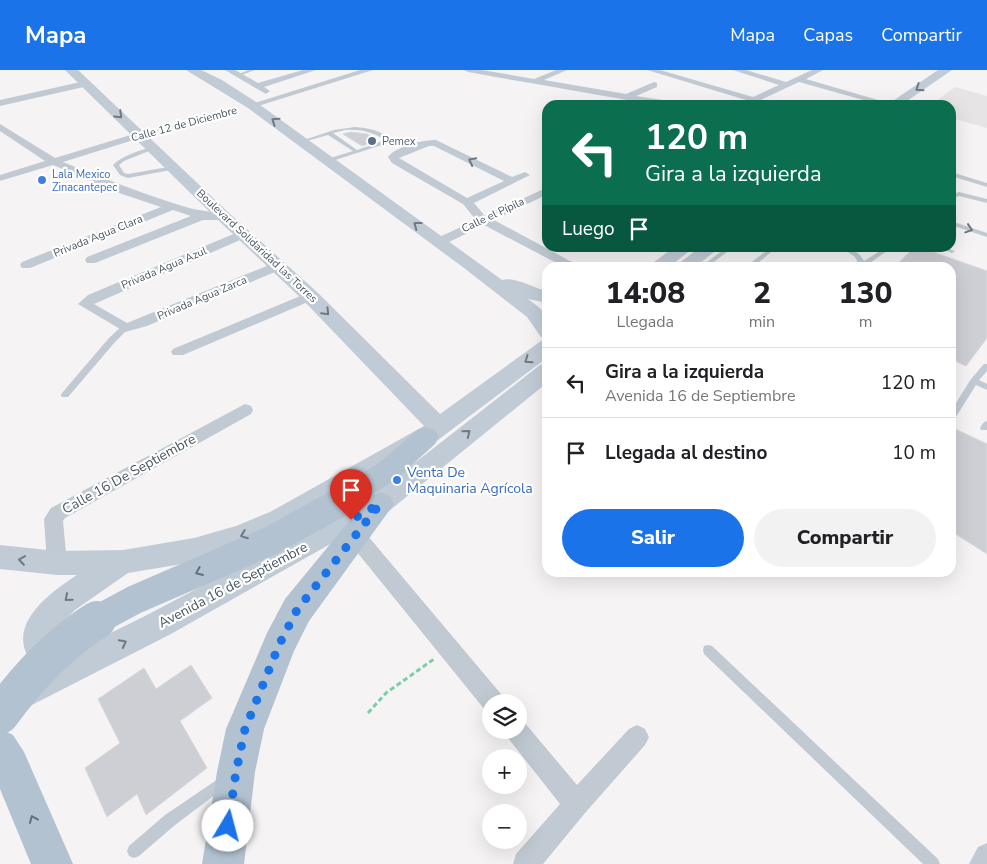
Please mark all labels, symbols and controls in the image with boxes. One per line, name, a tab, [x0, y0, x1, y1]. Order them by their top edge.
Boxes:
text: Mapa	[25, 19, 87, 51]
text: Mapa	[730, 23, 775, 47]
text: Capas	[803, 23, 853, 47]
text: Compartir	[881, 23, 962, 47]
one-way arrow	[916, 81, 925, 91]
street label: Calle 12 de Diciembre	[129, 103, 239, 145]
one-way arrow	[113, 110, 122, 119]
text: 120 m	[645, 114, 748, 161]
one-way arrow	[271, 118, 281, 127]
icon: left	[562, 120, 627, 185]
place label: Pemex	[382, 134, 416, 149]
marker: Pemex	[366, 135, 378, 147]
one-way arrow	[468, 157, 477, 167]
text: Gira a la izquierda	[645, 159, 822, 189]
place label: Lala Mexico Zinacantepec	[52, 167, 117, 195]
marker: Lala Mexico Zinacantepec	[36, 174, 48, 186]
street label: Boulevard Solidaridad las Torres	[193, 186, 321, 306]
street label: Calle el Pípila	[459, 194, 527, 236]
street label: Privada Agua Clara	[51, 211, 145, 261]
icon: arrive	[625, 215, 653, 243]
text: Luego	[562, 216, 615, 242]
one-way arrow	[414, 223, 423, 231]
one-way arrow	[964, 223, 973, 233]
street label: Privada Agua Azul	[119, 243, 210, 293]
street label: Privada Agua Zarca	[155, 272, 249, 324]
text: 14:08	[605, 273, 685, 314]
text: 2	[753, 273, 771, 314]
text: 130	[839, 273, 893, 314]
one-way arrow	[320, 306, 329, 315]
text: Llegada	[617, 311, 674, 333]
text: min	[749, 311, 775, 333]
text: m	[859, 311, 872, 333]
one-way arrow	[524, 354, 534, 363]
text: Gira a la izquierda	[605, 359, 764, 385]
icon: left	[562, 369, 590, 397]
text: 120 m	[881, 370, 936, 396]
text: Avenida 16 de Septiembre	[605, 385, 795, 407]
street label: Calle 16 De Septiembre	[59, 429, 199, 519]
one-way arrow	[461, 429, 470, 438]
icon: arrive	[562, 439, 590, 467]
text: Llegada al destino	[605, 440, 767, 466]
text: 10 m	[892, 440, 936, 466]
place label: Venta De Maquinaria Agrícola	[406, 463, 533, 498]
pin	[330, 469, 372, 520]
marker: Venta De Maquinaria Agrícola	[391, 474, 403, 486]
icon: arrive	[337, 476, 365, 504]
button: Salir	[562, 509, 744, 567]
button: Compartir	[754, 509, 936, 567]
one-way arrow	[240, 529, 248, 539]
street label: Avenida 16 de Septiembre	[155, 537, 311, 633]
one-way arrow	[18, 555, 26, 566]
one-way arrow	[196, 566, 204, 576]
one-way arrow	[64, 592, 73, 601]
one-way arrow	[118, 639, 127, 649]
map controls	[482, 694, 527, 849]
button: layers	[482, 694, 527, 739]
button: +	[482, 749, 527, 794]
position arrow	[201, 799, 253, 851]
button: −	[482, 804, 527, 849]
one-way arrow	[28, 815, 39, 824]

